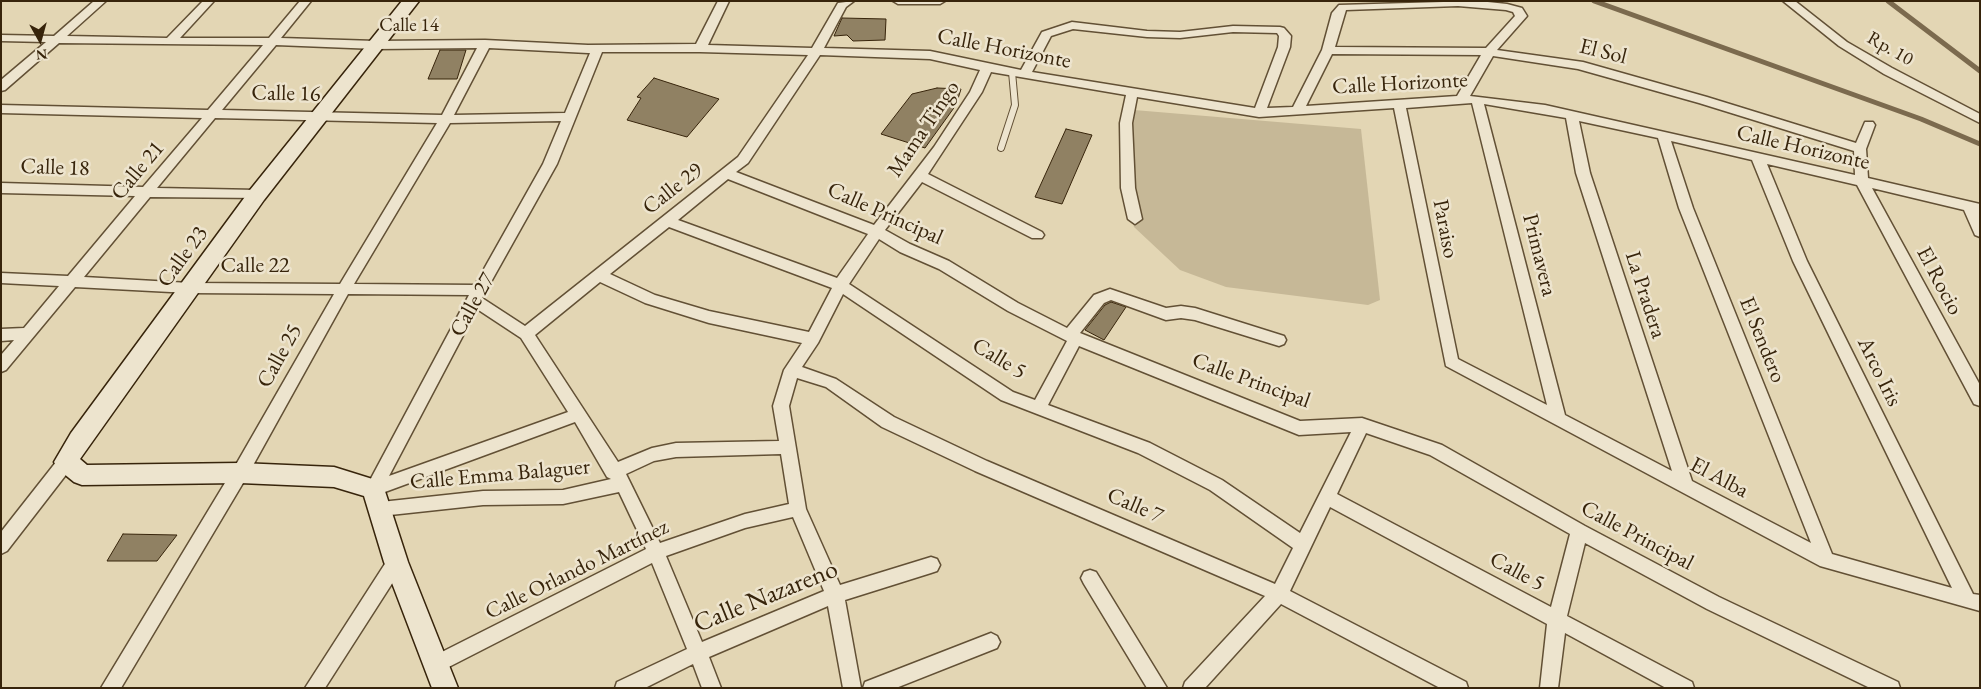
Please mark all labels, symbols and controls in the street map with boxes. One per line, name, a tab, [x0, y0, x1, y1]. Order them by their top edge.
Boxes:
north arrow	[15, 15, 65, 65]
street label: Calle 14	[379, 15, 439, 37]
street label: Calle Horizonte	[935, 23, 1073, 75]
street label: Rp. 10	[1863, 27, 1917, 71]
street label: El Sol	[1576, 33, 1630, 71]
text: N	[35, 45, 49, 65]
street label: Calle Horizonte	[1332, 67, 1468, 101]
street label: Mama Tingo	[882, 76, 966, 182]
street label: Calle 16	[251, 80, 321, 108]
street label: Calle Horizonte	[1734, 120, 1872, 176]
street label: Calle 21	[106, 136, 170, 206]
street label: Calle 18	[20, 154, 90, 182]
street label: Calle 29	[638, 157, 708, 221]
street label: Calle Principal	[823, 177, 947, 251]
street label: Paraiso	[1426, 197, 1464, 261]
street label: Primavera	[1516, 211, 1562, 299]
street label: Calle 23	[152, 221, 214, 293]
street label: El Rocio	[1910, 242, 1968, 320]
street label: La Pradera	[1619, 248, 1671, 342]
street label: Calle 22	[220, 253, 290, 279]
street label: Calle 27	[445, 268, 501, 342]
street label: El Sendero	[1733, 293, 1791, 387]
street label: Calle 25	[252, 319, 308, 393]
street label: Calle 5	[967, 333, 1031, 385]
street label: Arco Iris	[1851, 333, 1907, 411]
street label: Calle Principal	[1188, 347, 1314, 415]
street label: El Alba	[1685, 452, 1753, 504]
street label: Calle Emma Balaguer	[409, 454, 591, 496]
street label: Calle 7	[1103, 482, 1167, 530]
street label: Calle Principal	[1576, 495, 1698, 577]
street label: Calle Orlando Martínez	[481, 514, 673, 626]
street label: Calle 5	[1485, 547, 1549, 597]
street label: Calle Nazareno	[689, 554, 843, 640]

